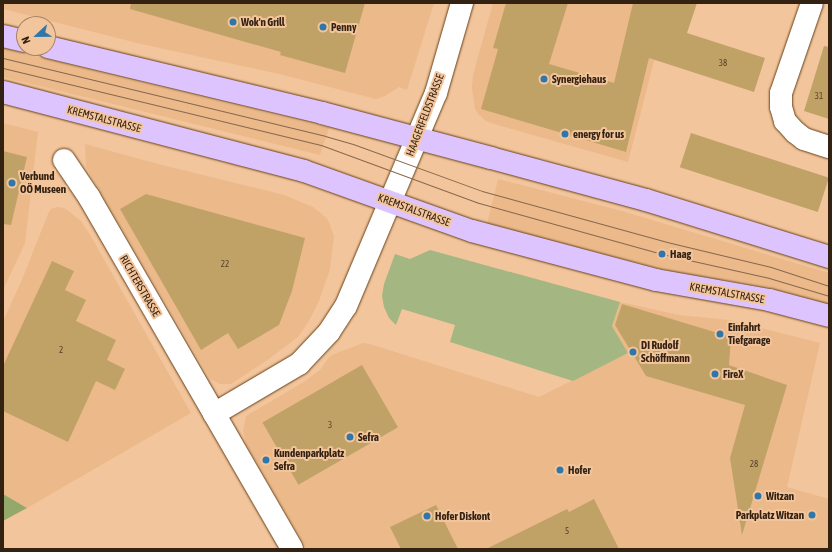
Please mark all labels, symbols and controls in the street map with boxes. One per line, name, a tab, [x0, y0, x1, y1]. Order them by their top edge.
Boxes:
place label: Wok'n Grill	[241, 15, 285, 29]
north arrow	[16, 16, 56, 56]
marker: Wok'n Grill	[228, 17, 238, 27]
place label: Penny	[331, 20, 356, 34]
marker: Penny	[318, 22, 328, 32]
text: N	[19, 35, 33, 45]
house number: 38	[719, 58, 727, 68]
street label: HAAGERFELDSTRASSE	[403, 72, 447, 158]
place label: Synergiehaus	[552, 72, 606, 86]
marker: Synergiehaus	[539, 74, 549, 84]
house number: 31	[815, 91, 823, 101]
street label: KREMSTALSTRASSE	[66, 103, 142, 135]
place label: energy for us	[573, 127, 624, 141]
marker: energy for us	[560, 129, 570, 139]
place label: Verbund OÖ Museen	[20, 170, 66, 196]
marker: Verbund OÖ Museen	[7, 178, 17, 188]
street label: KREMSTALSTRASSE	[376, 191, 452, 229]
place label: Haag	[670, 247, 691, 261]
marker: Haag	[657, 249, 667, 259]
street label: RICHTERSTRASSE	[117, 253, 163, 319]
house number: 22	[221, 259, 229, 269]
street label: KREMSTALSTRASSE	[688, 280, 766, 306]
place label: Einfahrt Tiefgarage	[728, 321, 770, 347]
marker: Einfahrt Tiefgarage	[715, 329, 725, 339]
place label: DI Rudolf Schöffmann	[641, 339, 690, 365]
house number: 2	[59, 345, 63, 355]
marker: DI Rudolf Schöffmann	[628, 347, 638, 357]
place label: FireX	[723, 367, 743, 381]
marker: FireX	[710, 369, 720, 379]
house number: 3	[328, 420, 332, 430]
place label: Sefra	[358, 430, 379, 444]
marker: Sefra	[345, 432, 355, 442]
place label: Kundenparkplatz Sefra	[274, 447, 344, 473]
marker: Kundenparkplatz Sefra	[261, 455, 271, 465]
house number: 28	[750, 459, 758, 469]
place label: Hofer	[568, 463, 591, 477]
marker: Hofer	[555, 465, 565, 475]
place label: Witzan	[766, 489, 794, 503]
marker: Witzan	[753, 491, 763, 501]
place label: Parkplatz Witzan	[736, 508, 804, 522]
place label: Hofer Diskont	[435, 509, 490, 523]
marker: Parkplatz Witzan	[807, 510, 817, 520]
marker: Hofer Diskont	[422, 511, 432, 521]
house number: 5	[565, 526, 569, 536]

